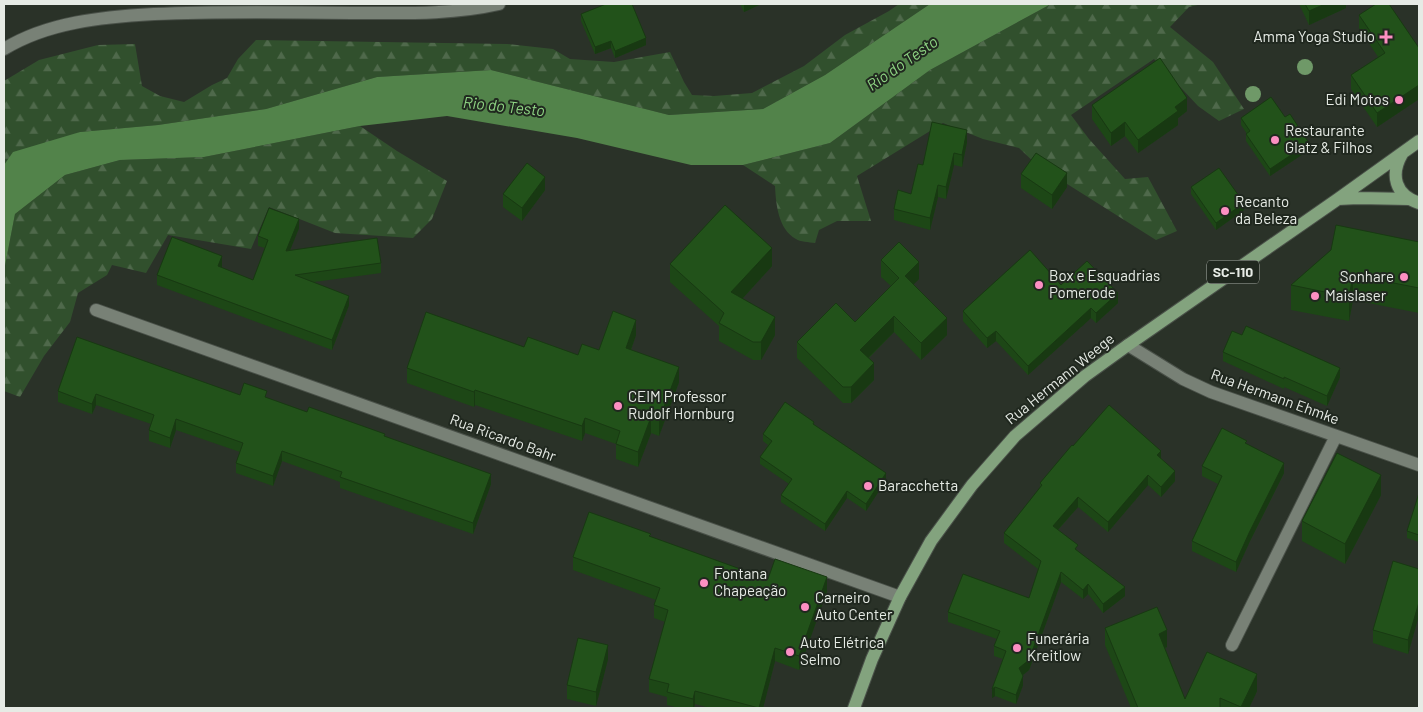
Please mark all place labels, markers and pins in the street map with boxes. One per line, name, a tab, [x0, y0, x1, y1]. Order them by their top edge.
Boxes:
place label: Amma Yoga Studio	[1254, 27, 1375, 45]
marker: Amma Yoga Studio	[1379, 30, 1393, 44]
place label: Edi Motos	[1325, 90, 1389, 108]
marker: Edi Motos	[1393, 94, 1405, 106]
place label: Restaurante Glatz & Filhos	[1285, 121, 1372, 156]
marker: Restaurante Glatz & Filhos	[1269, 134, 1281, 146]
place label: Recanto da Beleza	[1235, 192, 1297, 227]
marker: Recanto da Beleza	[1219, 205, 1231, 217]
place label: Box e Esquadrias Pomerode	[1049, 266, 1160, 301]
place label: Sonhare	[1340, 267, 1394, 285]
marker: Sonhare	[1398, 271, 1410, 283]
marker: Box e Esquadrias Pomerode	[1033, 279, 1045, 291]
place label: Maislaser	[1325, 286, 1387, 304]
marker: Maislaser	[1309, 290, 1321, 302]
place label: CEIM Professor Rudolf Hornburg	[628, 387, 734, 422]
marker: CEIM Professor Rudolf Hornburg	[612, 400, 624, 412]
place label: Baracchetta	[878, 476, 958, 494]
marker: Baracchetta	[862, 480, 874, 492]
place label: Fontana Chapeação	[714, 564, 786, 599]
marker: Fontana Chapeação	[698, 577, 710, 589]
place label: Carneiro Auto Center	[815, 588, 893, 623]
marker: Carneiro Auto Center	[799, 601, 811, 613]
place label: Funerária Kreitlow	[1027, 629, 1089, 664]
place label: Auto Elétrica Selmo	[800, 633, 884, 668]
marker: Funerária Kreitlow	[1011, 642, 1023, 654]
marker: Auto Elétrica Selmo	[784, 646, 796, 658]

